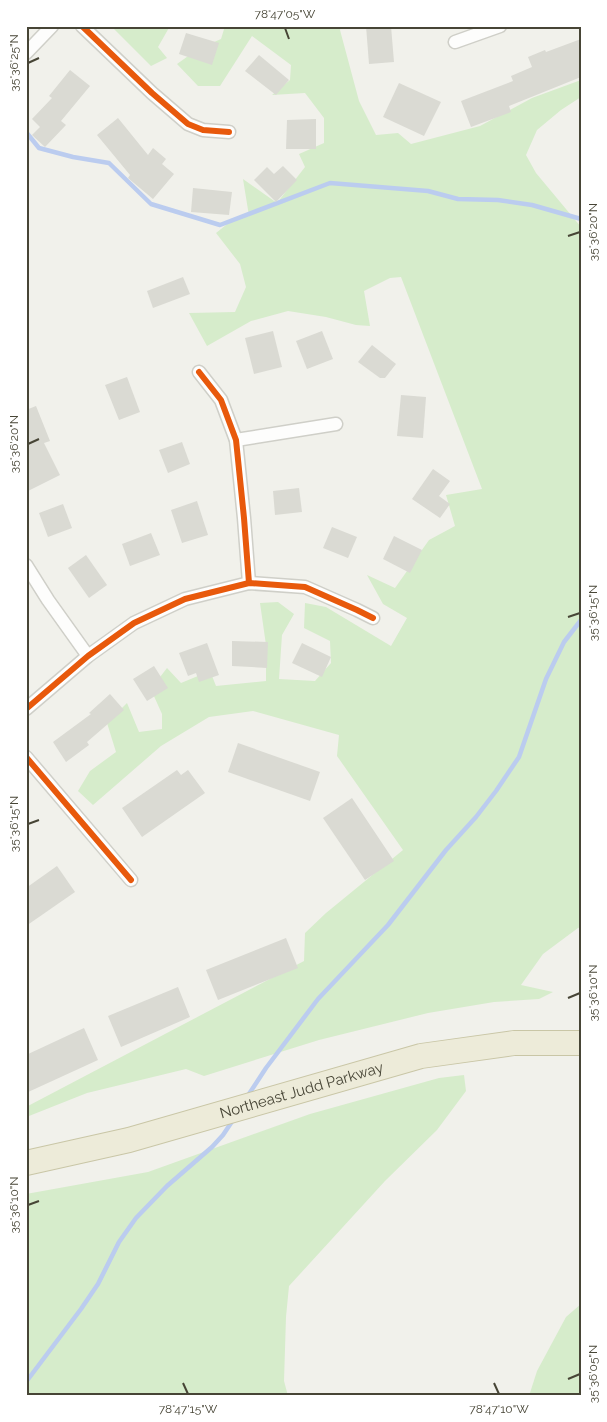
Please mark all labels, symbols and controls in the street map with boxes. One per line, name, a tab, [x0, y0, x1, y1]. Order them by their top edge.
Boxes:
text: 78°47'05"W	[255, 7, 316, 21]
text: 35°36'25"N	[7, 34, 21, 92]
text: 35°36'20"N	[586, 203, 600, 261]
text: 35°36'20"N	[7, 415, 21, 473]
text: 35°36'15"N	[586, 585, 600, 641]
text: 35°36'15"N	[7, 796, 21, 852]
text: 35°36'10"N	[586, 964, 600, 1022]
street label: Northeast Judd Parkway	[218, 1058, 385, 1122]
text: 35°36'10"N	[7, 1176, 21, 1234]
text: 35°36'05"N	[586, 1345, 600, 1403]
text: 78°47'15"W	[159, 1402, 218, 1416]
text: 78°47'10"W	[469, 1402, 529, 1416]

